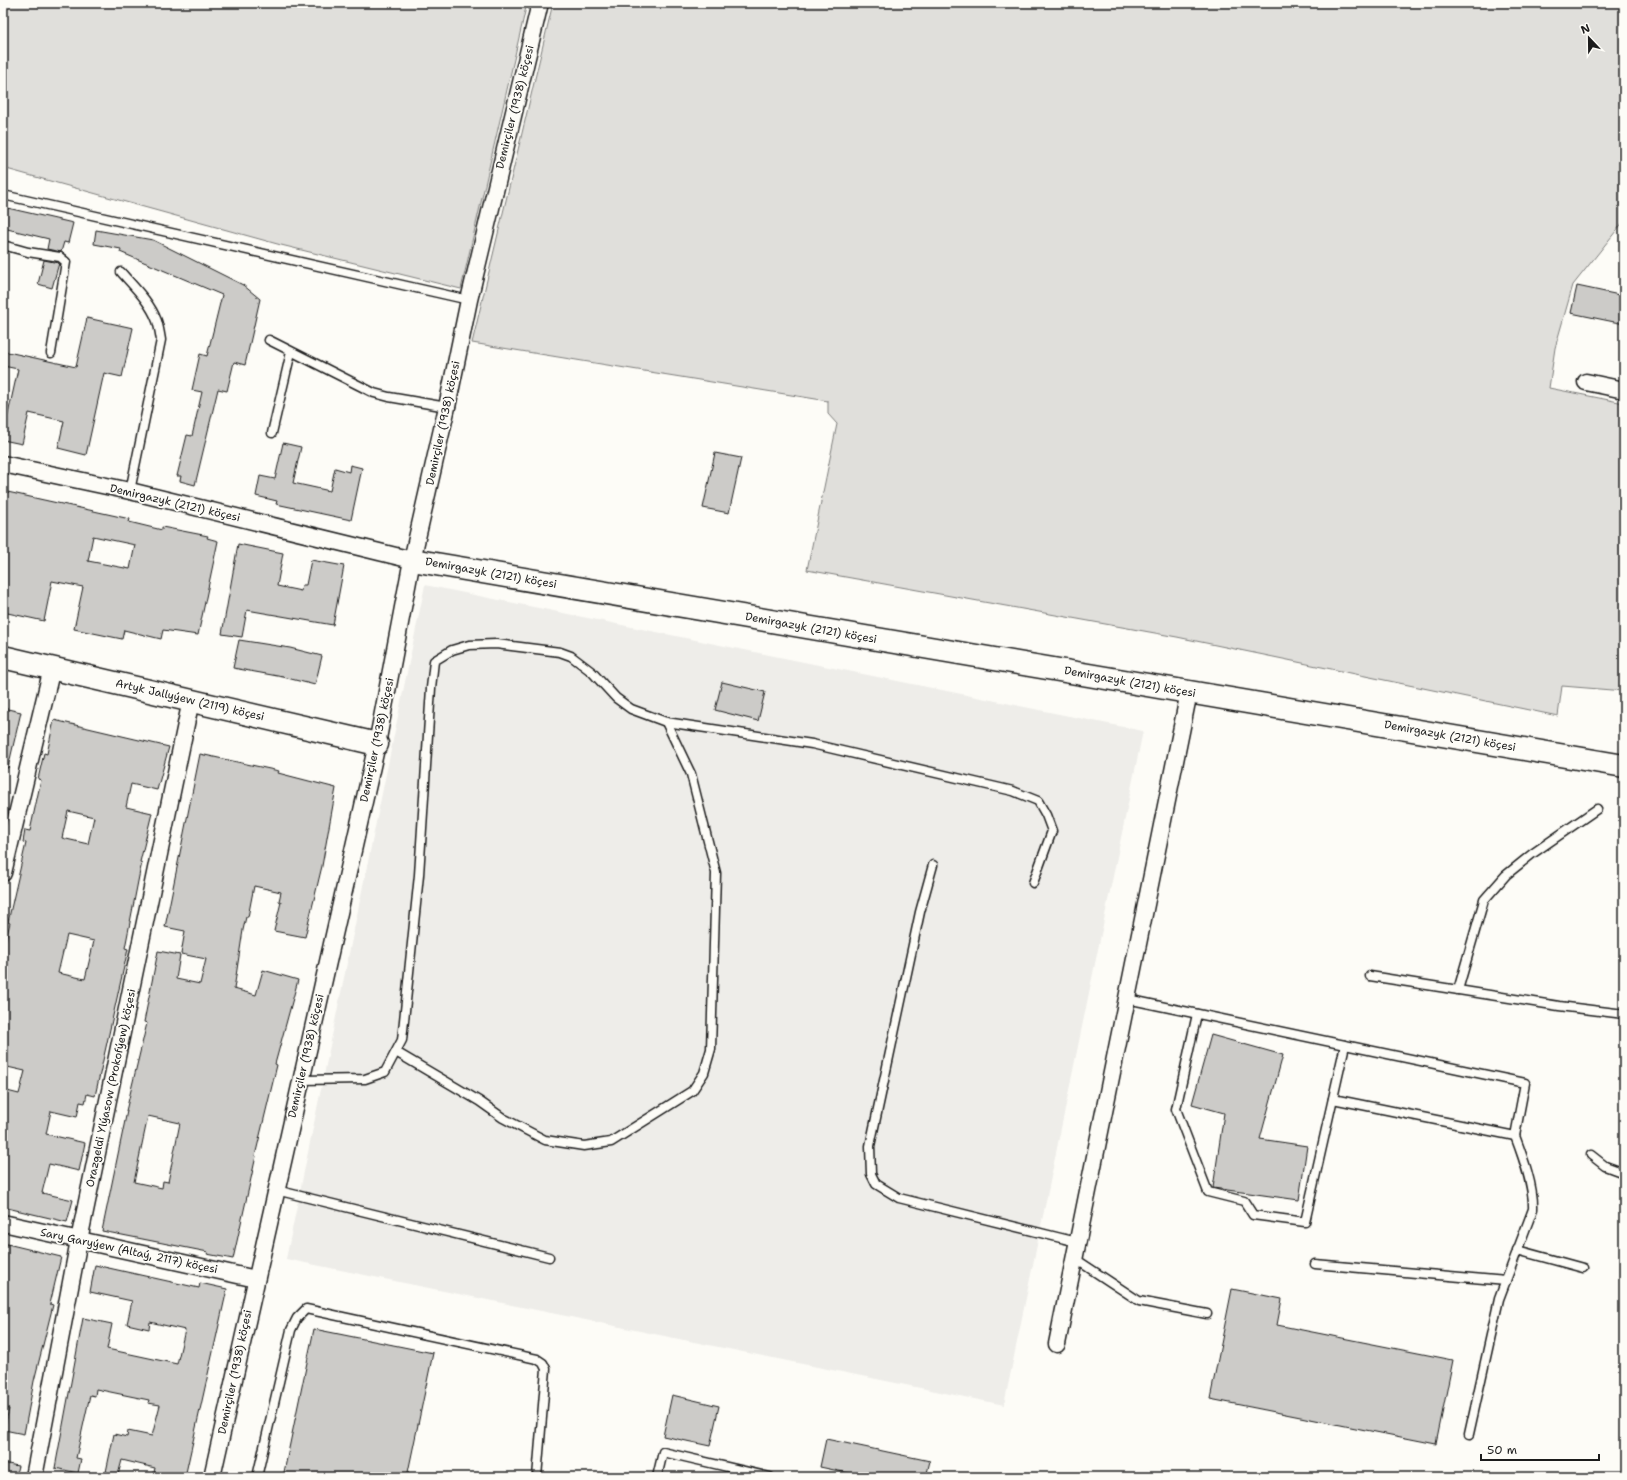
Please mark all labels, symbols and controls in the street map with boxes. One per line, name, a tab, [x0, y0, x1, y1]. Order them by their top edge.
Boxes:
north arrow	[1569, 18, 1609, 58]
text: N	[1579, 20, 1593, 38]
street label: Demirçiler (1938) köçesi	[492, 44, 538, 170]
street label: Demirçiler (1938) köçesi	[422, 359, 464, 487]
street label: Demirgazyk (2121) köçesi	[108, 481, 242, 525]
street label: Demirgazyk (2121) köçesi	[424, 554, 558, 592]
street label: Demirgazyk (2121) köçesi	[744, 609, 878, 647]
street label: Demirgazyk (2121) köçesi	[1063, 663, 1197, 701]
street label: Artyk Jallyýew (2119) köçesi	[114, 676, 266, 724]
street label: Demirçiler (1938) köçesi	[356, 676, 398, 804]
street label: Demirgazyk (2121) köçesi	[1383, 717, 1517, 755]
street label: Orazgeldi Ylýasow (Prokofýew) köçesi	[83, 987, 139, 1189]
street label: Demirçiler (1938) köçesi	[284, 993, 328, 1119]
street label: Sary Garyýew (Altaý, 2117) köçesi	[39, 1225, 219, 1277]
street label: Demirçiler (1938) köçesi	[214, 1308, 256, 1436]
scale bar	[1481, 1436, 1599, 1462]
text: 50 m	[1487, 1442, 1517, 1458]

